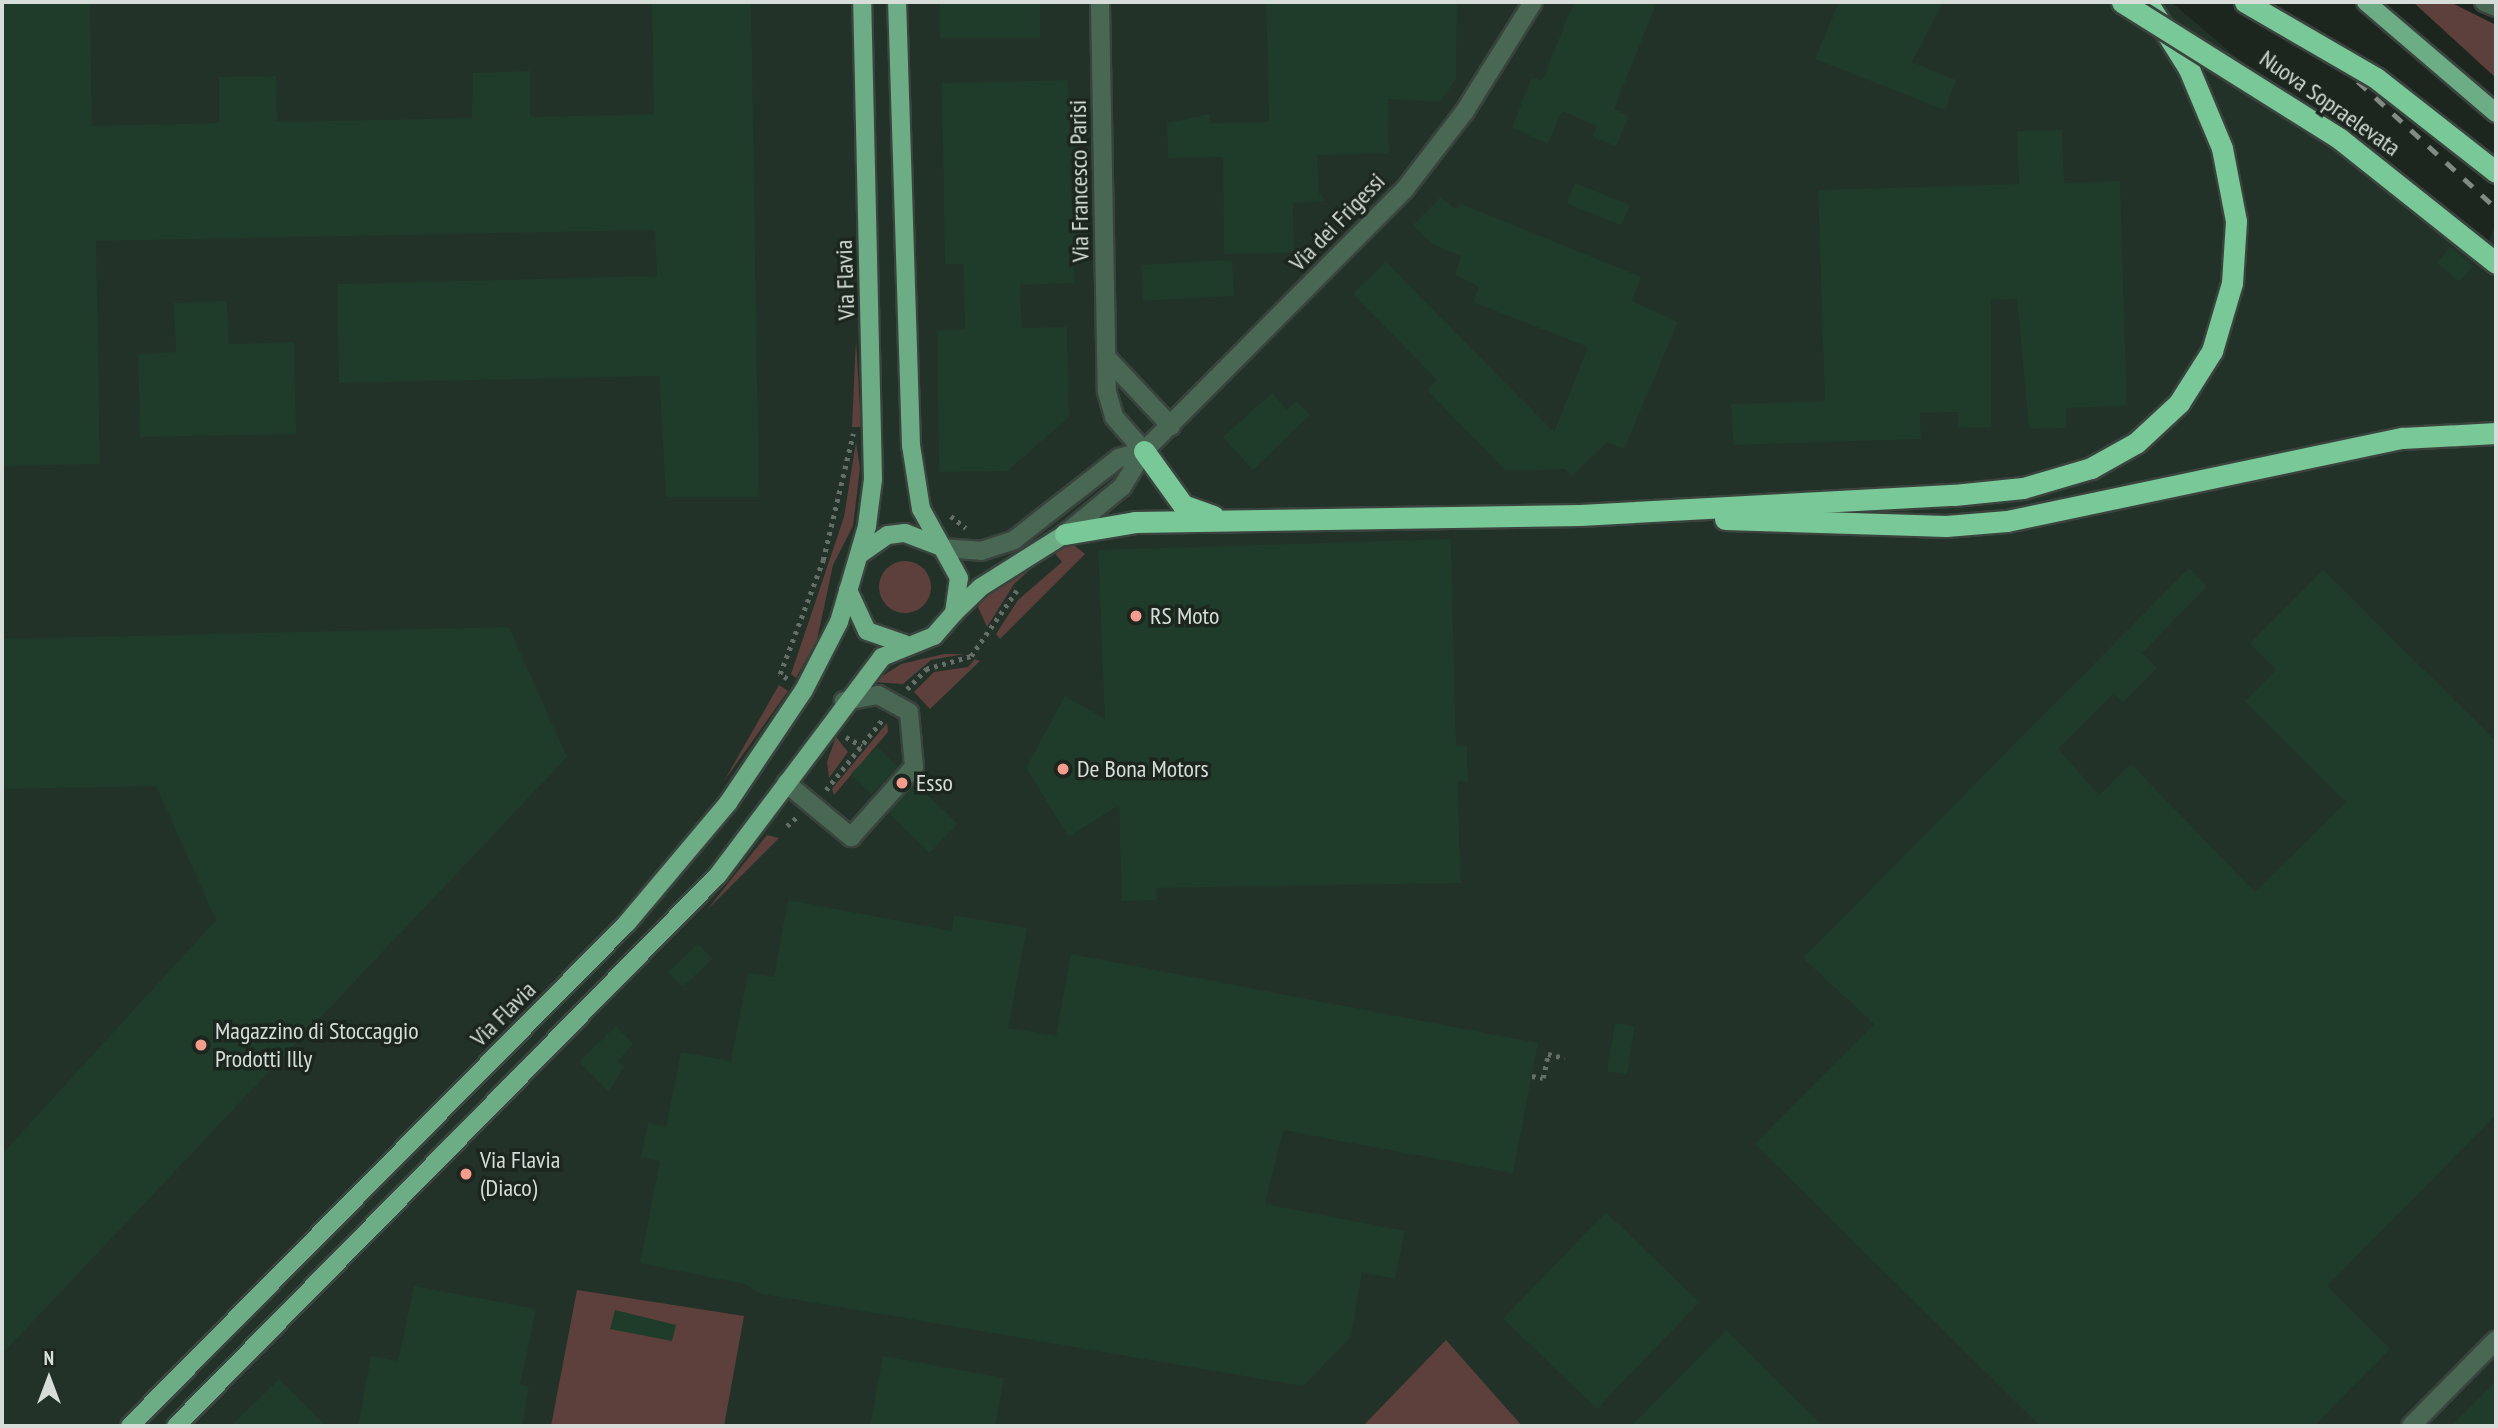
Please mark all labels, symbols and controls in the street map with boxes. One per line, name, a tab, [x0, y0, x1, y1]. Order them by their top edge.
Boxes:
street label: Nuova Sopraelevata	[2254, 44, 2406, 162]
street label: Via Francesco Parisi	[1063, 100, 1095, 262]
street label: Via dei Frigessi	[1283, 167, 1391, 277]
street label: Via Flavia	[829, 239, 861, 321]
place label: RS Moto	[1150, 602, 1219, 630]
marker: RS Moto	[1128, 608, 1144, 624]
place label: De Bona Motors	[1077, 755, 1209, 783]
marker: De Bona Motors	[1055, 761, 1071, 777]
place label: Esso	[916, 769, 953, 797]
marker: Esso	[894, 775, 910, 791]
street label: Via Flavia	[464, 975, 542, 1053]
place label: Magazzino di Stoccaggio Prodotti Illy	[215, 1017, 419, 1073]
marker: Magazzino di Stoccaggio Prodotti Illy	[193, 1037, 209, 1053]
place label: Via Flavia (Diaco)	[480, 1146, 560, 1202]
marker: Via Flavia (Diaco)	[458, 1166, 474, 1182]
north arrow	[14, 1344, 84, 1414]
text: N	[44, 1346, 54, 1370]

